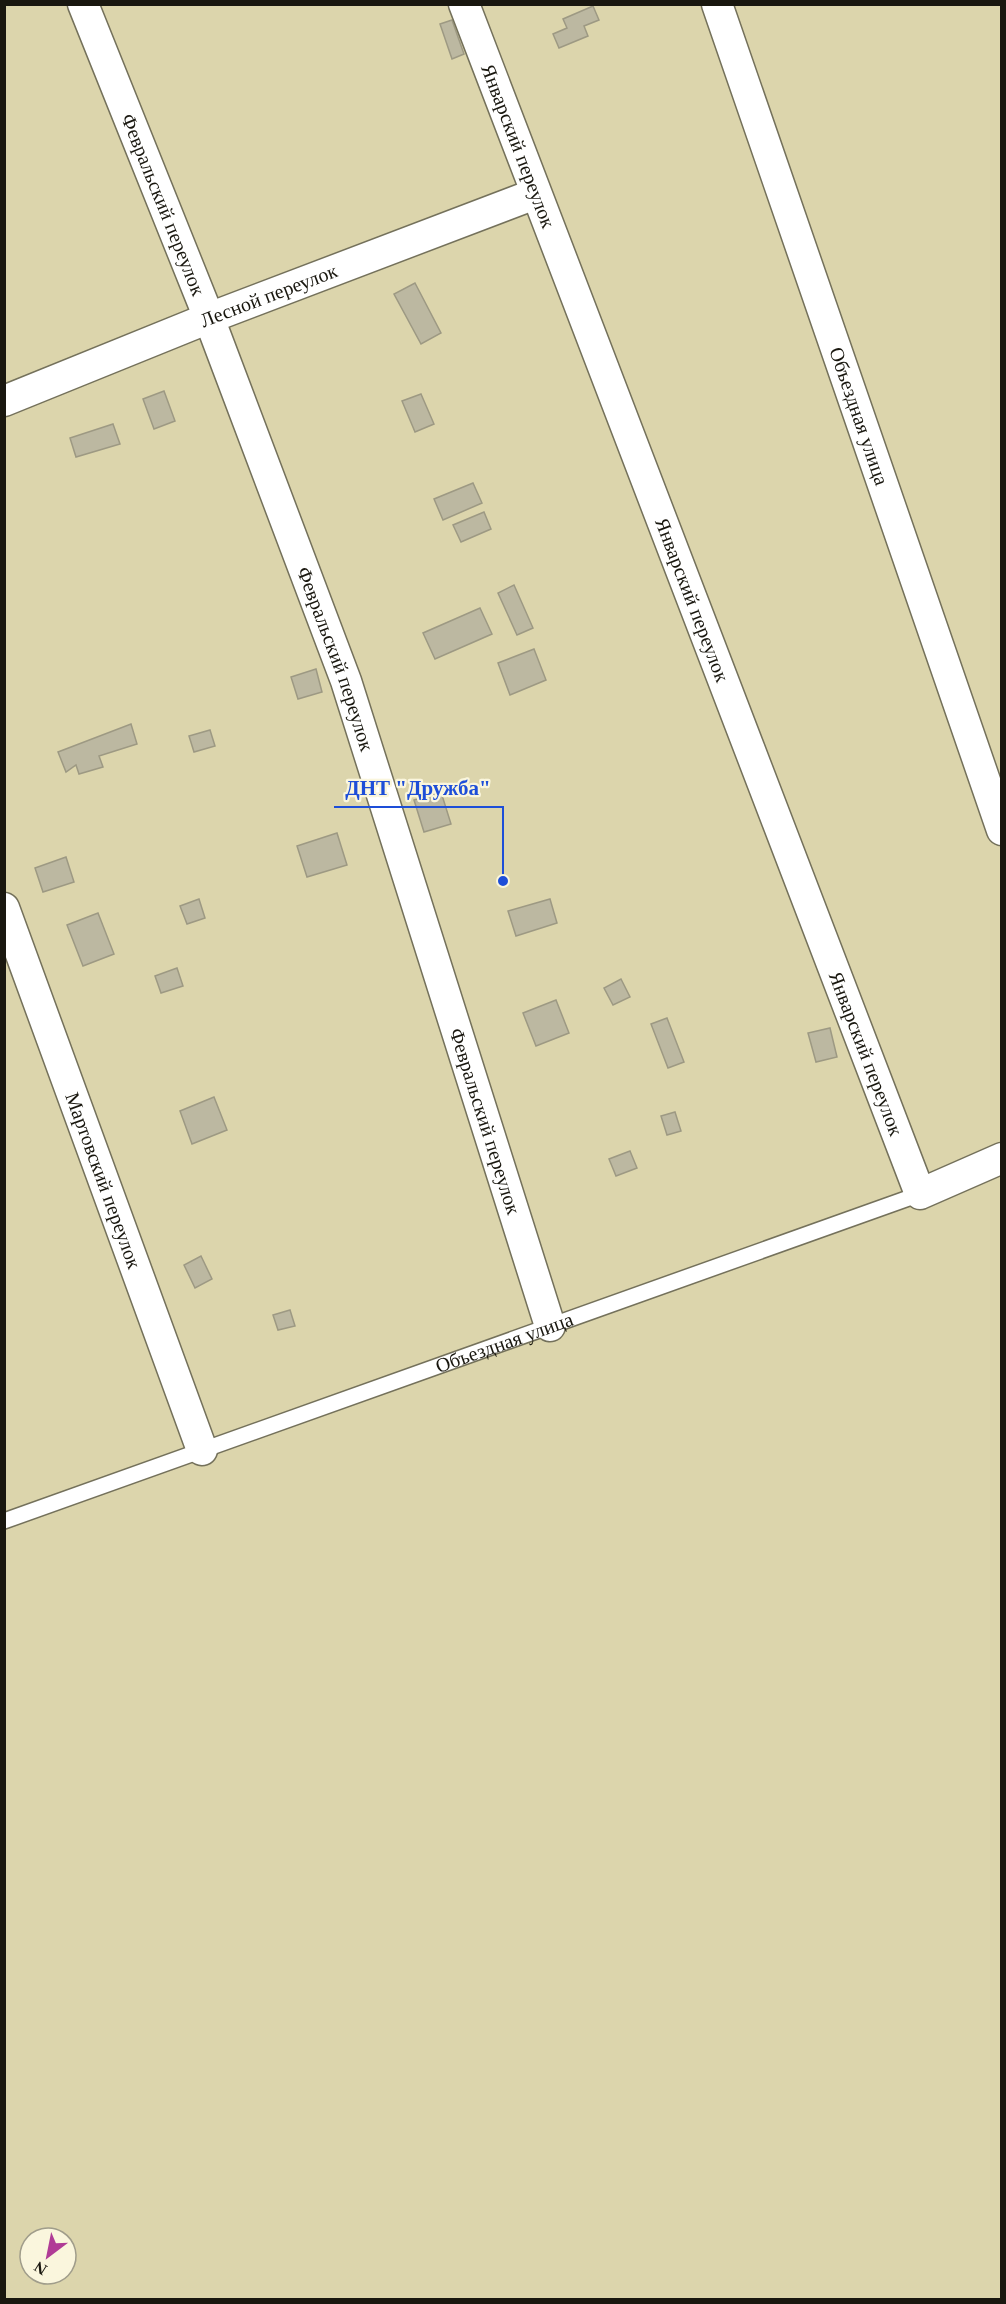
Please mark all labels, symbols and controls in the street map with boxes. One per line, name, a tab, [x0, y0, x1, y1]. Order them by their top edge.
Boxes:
street label: Январский переулок	[477, 61, 560, 231]
street label: Февральский переулок	[117, 110, 210, 299]
street label: Лесной переулок	[197, 259, 341, 331]
street label: Объездная улица	[825, 344, 893, 488]
street label: Январский переулок	[651, 515, 734, 685]
street label: Февральский переулок	[293, 564, 379, 754]
callout: ДНТ "Дружба"	[334, 768, 503, 807]
text: ДНТ "Дружба"	[345, 776, 491, 800]
street label: Январский переулок	[825, 968, 908, 1139]
street label: Февральский переулок	[445, 1025, 525, 1217]
street label: Мартовский переулок	[61, 1089, 146, 1272]
street label: Объездная улица	[432, 1308, 576, 1377]
north arrow	[18, 2226, 78, 2286]
text: N	[31, 2258, 50, 2279]

